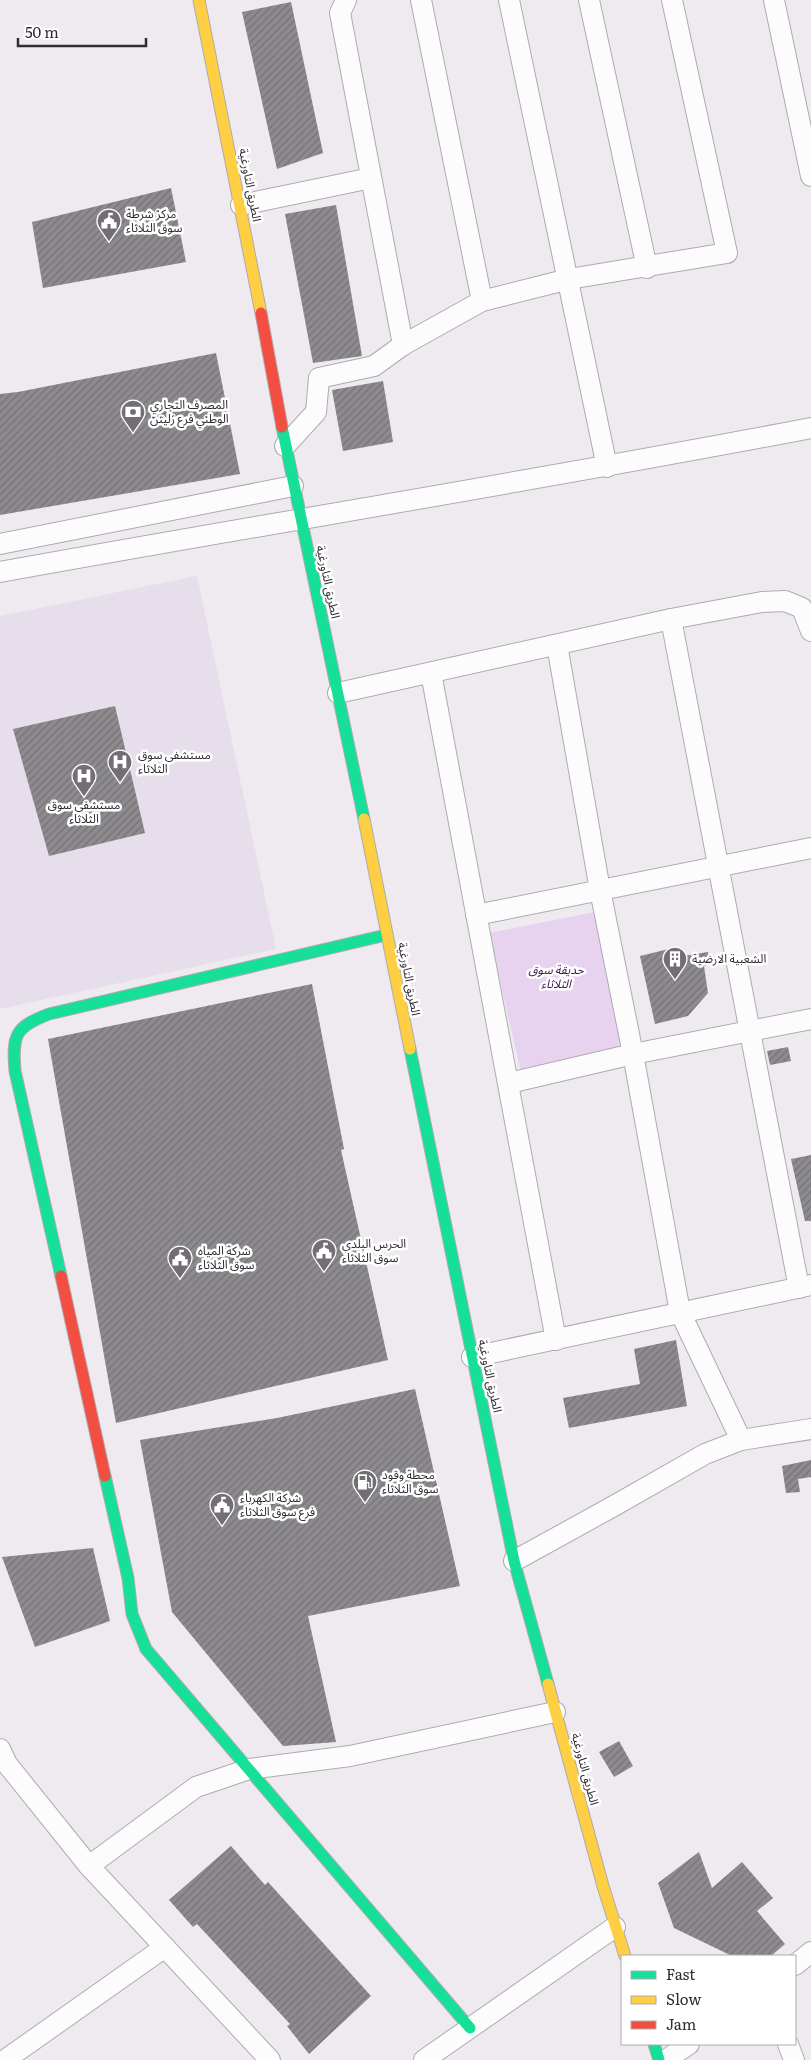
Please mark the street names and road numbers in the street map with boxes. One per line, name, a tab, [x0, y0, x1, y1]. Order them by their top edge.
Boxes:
street label: الطريق التاورغية	[235, 147, 267, 223]
street label: الطريق التاورغية	[312, 544, 346, 620]
street label: الطريق التاورغية	[394, 941, 426, 1017]
street label: الطريق التاورغية	[474, 1338, 508, 1414]
street label: الطريق التاورغية	[568, 1731, 604, 1807]

